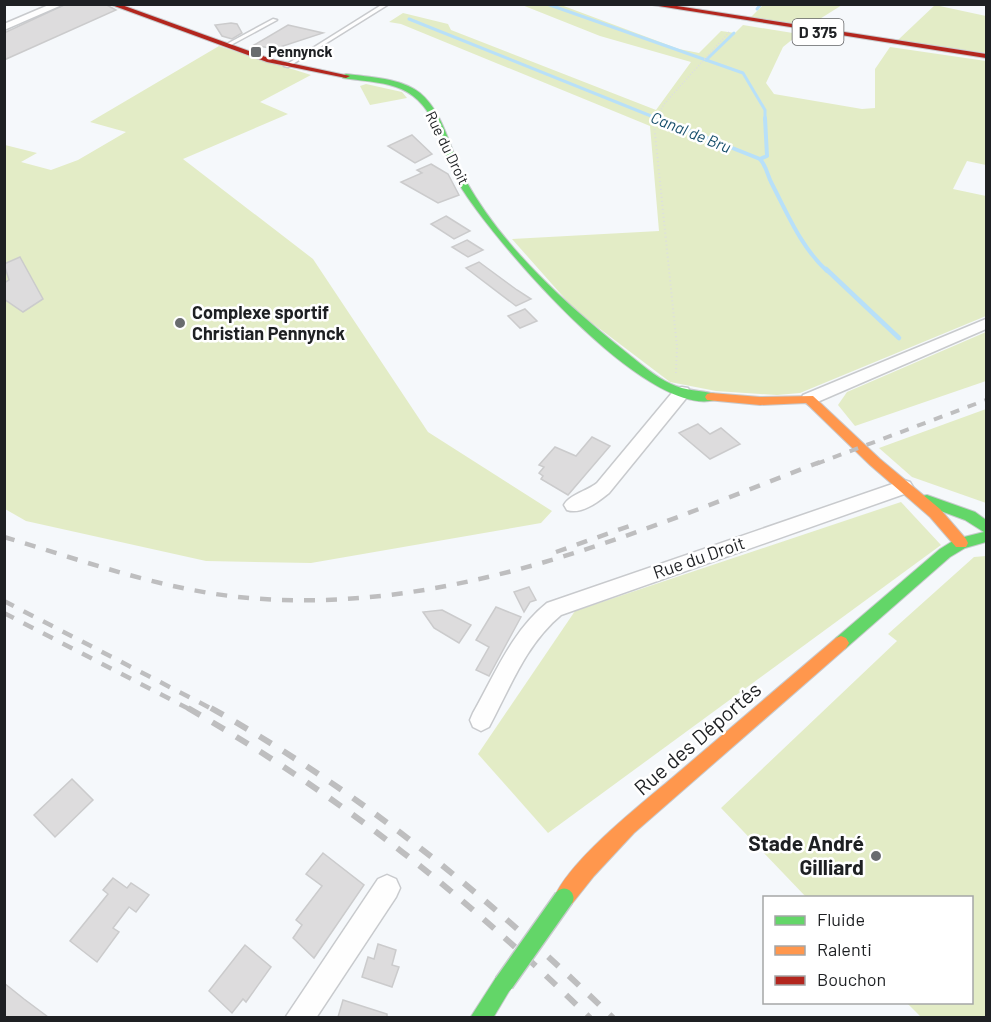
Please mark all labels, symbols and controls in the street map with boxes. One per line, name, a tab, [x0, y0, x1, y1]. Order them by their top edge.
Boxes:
road number: D 375	[792, 19, 844, 45]
place label: Pennynck	[268, 42, 333, 60]
marker: Pennynck	[249, 45, 263, 59]
water label: Canal de Bru	[648, 107, 734, 156]
street label: Rue du Droit	[422, 108, 473, 187]
place label: Complexe sportif Christian Pennynck	[192, 301, 346, 344]
marker: Complexe sportif Christian Pennynck	[173, 316, 187, 330]
street label: Rue du Droit	[650, 531, 747, 583]
street label: Rue des Déportés	[629, 676, 765, 800]
place label: Stade André Gilliard	[748, 830, 864, 879]
marker: Stade André Gilliard	[869, 849, 883, 863]
legend	[763, 896, 973, 1004]
text: Fluide	[817, 908, 865, 930]
text: Ralenti	[817, 938, 872, 960]
text: Bouchon	[817, 968, 886, 990]

